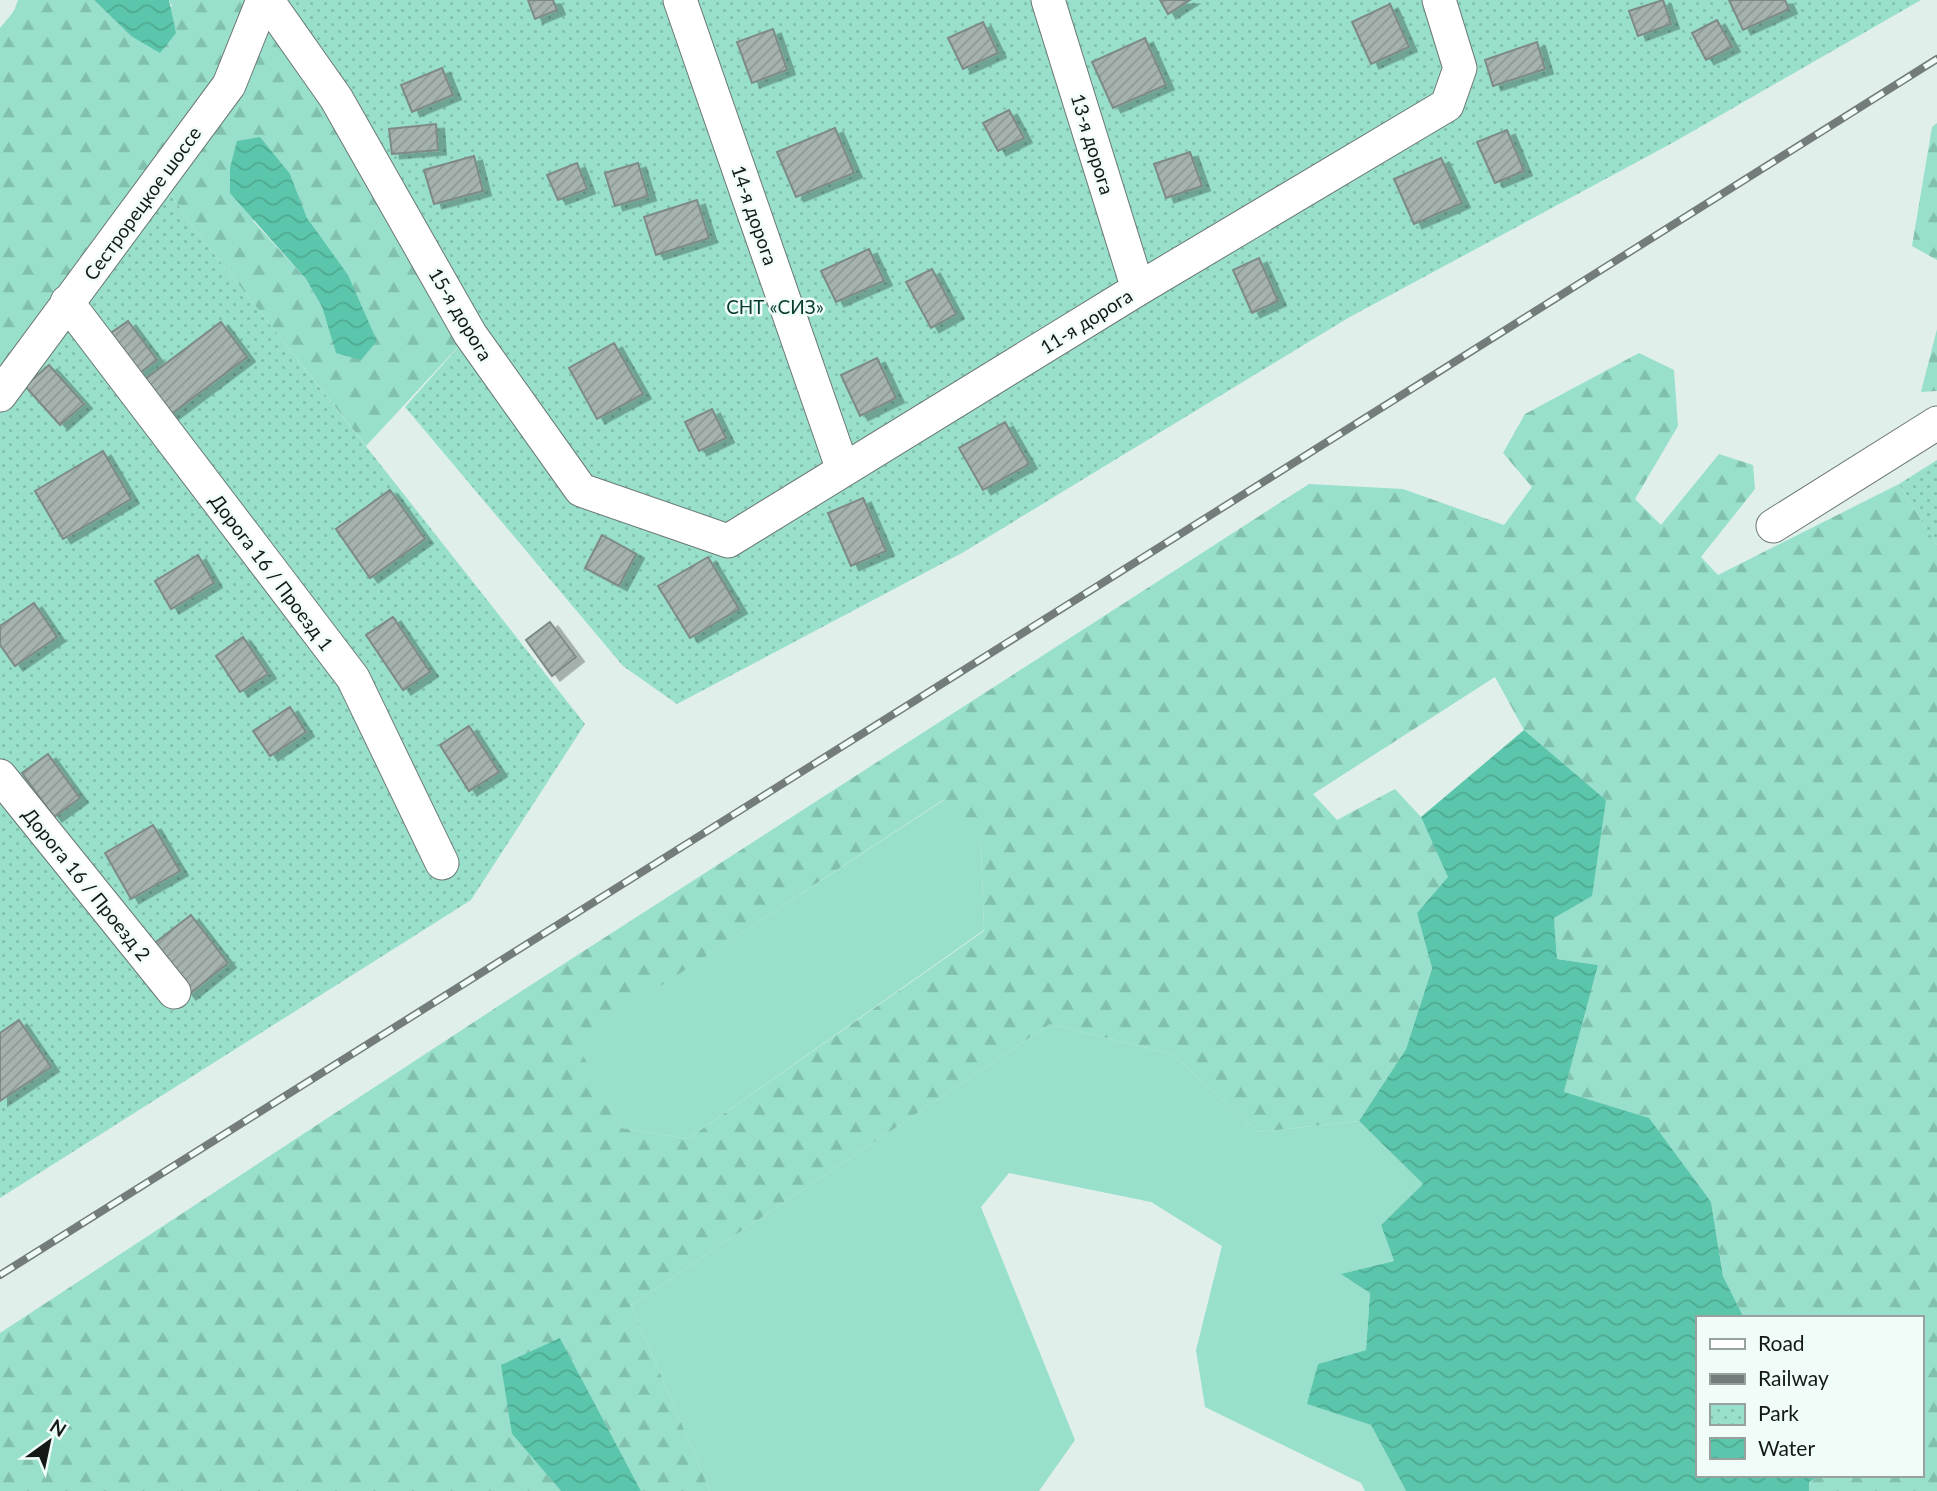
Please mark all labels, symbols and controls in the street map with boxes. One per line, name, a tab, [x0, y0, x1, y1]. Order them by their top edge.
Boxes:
street label: 13-я дорога	[1067, 91, 1119, 197]
street label: Сестрорецкое шоссе	[79, 122, 205, 284]
street label: 14-я дорога	[727, 162, 783, 268]
street label: 15-я дорога	[424, 263, 498, 365]
street label: 11-я дорога	[1036, 284, 1136, 358]
park label: СНТ «СИЗ»	[726, 295, 824, 318]
street label: Дорога 16 / Проезд 1	[206, 489, 338, 655]
street label: Дорога 16 / Проезд 2	[18, 803, 156, 965]
legend	[1696, 1316, 1923, 1477]
text: Road	[1758, 1330, 1805, 1355]
text: Railway	[1758, 1365, 1829, 1390]
text: Park	[1758, 1400, 1799, 1425]
north arrow	[14, 1407, 84, 1477]
text: N	[46, 1414, 71, 1441]
text: Water	[1758, 1435, 1815, 1460]

